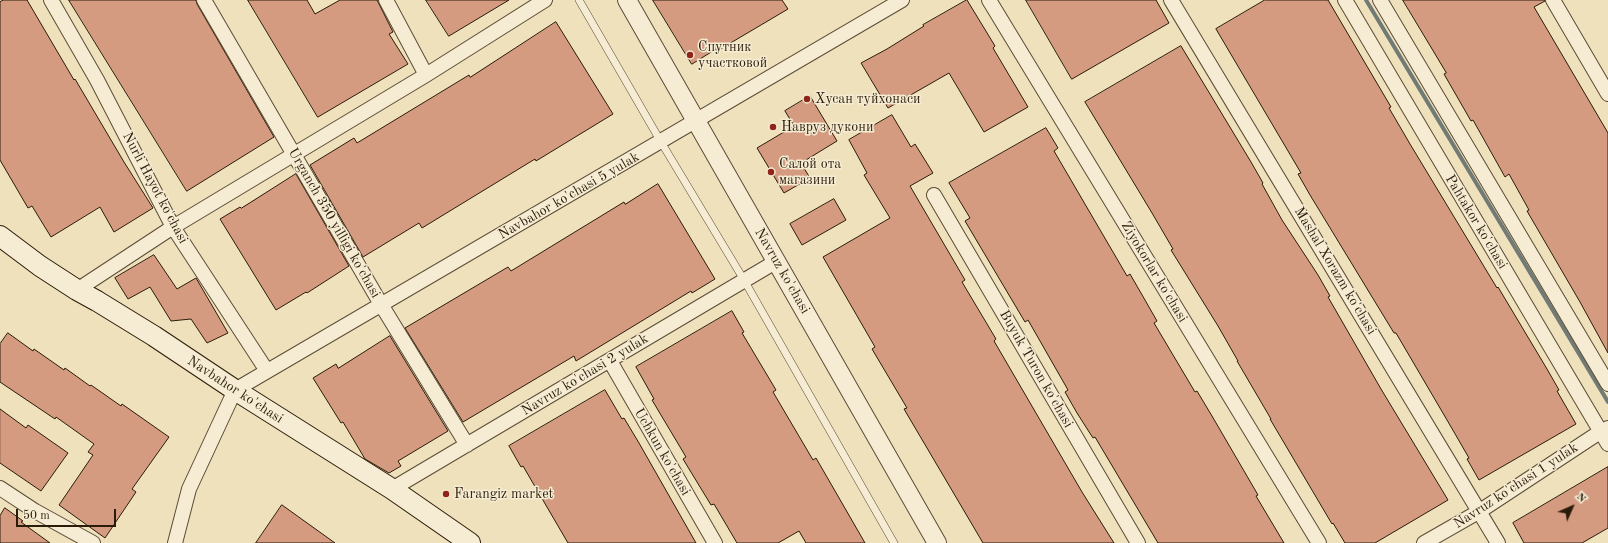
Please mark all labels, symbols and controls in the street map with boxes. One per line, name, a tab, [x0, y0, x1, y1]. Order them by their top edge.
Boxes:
place label: Спутник участковой	[698, 39, 767, 72]
marker: Спутник участковой	[685, 50, 695, 60]
place label: Хусан туйхонаси	[815, 91, 921, 107]
marker: Хусан туйхонаси	[802, 94, 812, 104]
place label: Навруз дукони	[781, 119, 873, 135]
marker: Навруз дукони	[768, 122, 778, 132]
street label: Nurli Hayot ko'chasi	[119, 129, 191, 247]
street label: Urganch 350 yilligi ko'chasi	[284, 145, 384, 301]
street label: Navbahor ko'chasi 5 yulak	[496, 149, 642, 243]
place label: Салой ота магазини	[779, 156, 841, 188]
marker: Салой ота магазини	[766, 167, 776, 177]
street label: Pahtakor ko'chasi	[1441, 172, 1511, 272]
street label: Mashal Xorazm ko'chasi	[1290, 204, 1380, 338]
street label: Ziyokorlar ko'chasi	[1117, 218, 1191, 326]
street label: Navruz ko'chasi	[751, 225, 813, 317]
street label: Buyuk Turon ko'chasi	[995, 307, 1077, 431]
street label: Navruz ko'chasi 2 yulak	[519, 330, 651, 420]
street label: Navbahor ko'chasi	[184, 353, 286, 427]
street label: Uchkun ko'chasi	[630, 405, 694, 499]
street label: Navruz ko'chasi 1 yulak	[1451, 440, 1581, 532]
place label: Farangiz market	[454, 486, 554, 502]
north arrow	[1552, 487, 1592, 527]
marker: Farangiz market	[441, 489, 451, 499]
scale bar	[18, 501, 118, 527]
text: 50 m	[23, 510, 50, 522]

